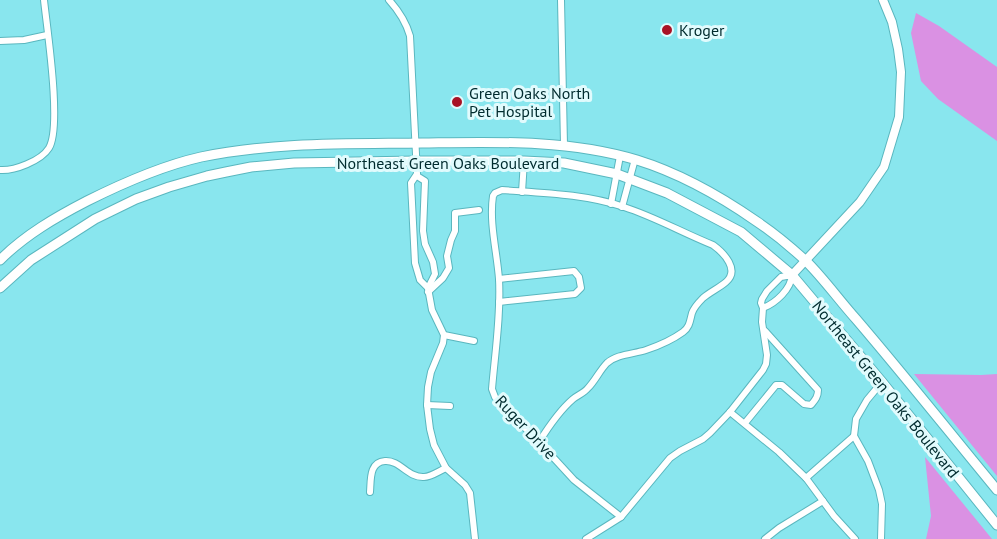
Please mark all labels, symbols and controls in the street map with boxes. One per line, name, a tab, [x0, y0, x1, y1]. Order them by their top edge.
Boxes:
place label: Kroger	[679, 20, 725, 40]
marker: Kroger	[660, 23, 674, 37]
place label: Green Oaks North Pet Hospital	[469, 83, 590, 121]
marker: Green Oaks North Pet Hospital	[450, 95, 464, 109]
street label: Northeast Green Oaks Boulevard	[337, 153, 559, 173]
street label: Northeast Green Oaks Boulevard	[808, 296, 964, 482]
street label: Ruger Drive	[491, 391, 561, 463]

